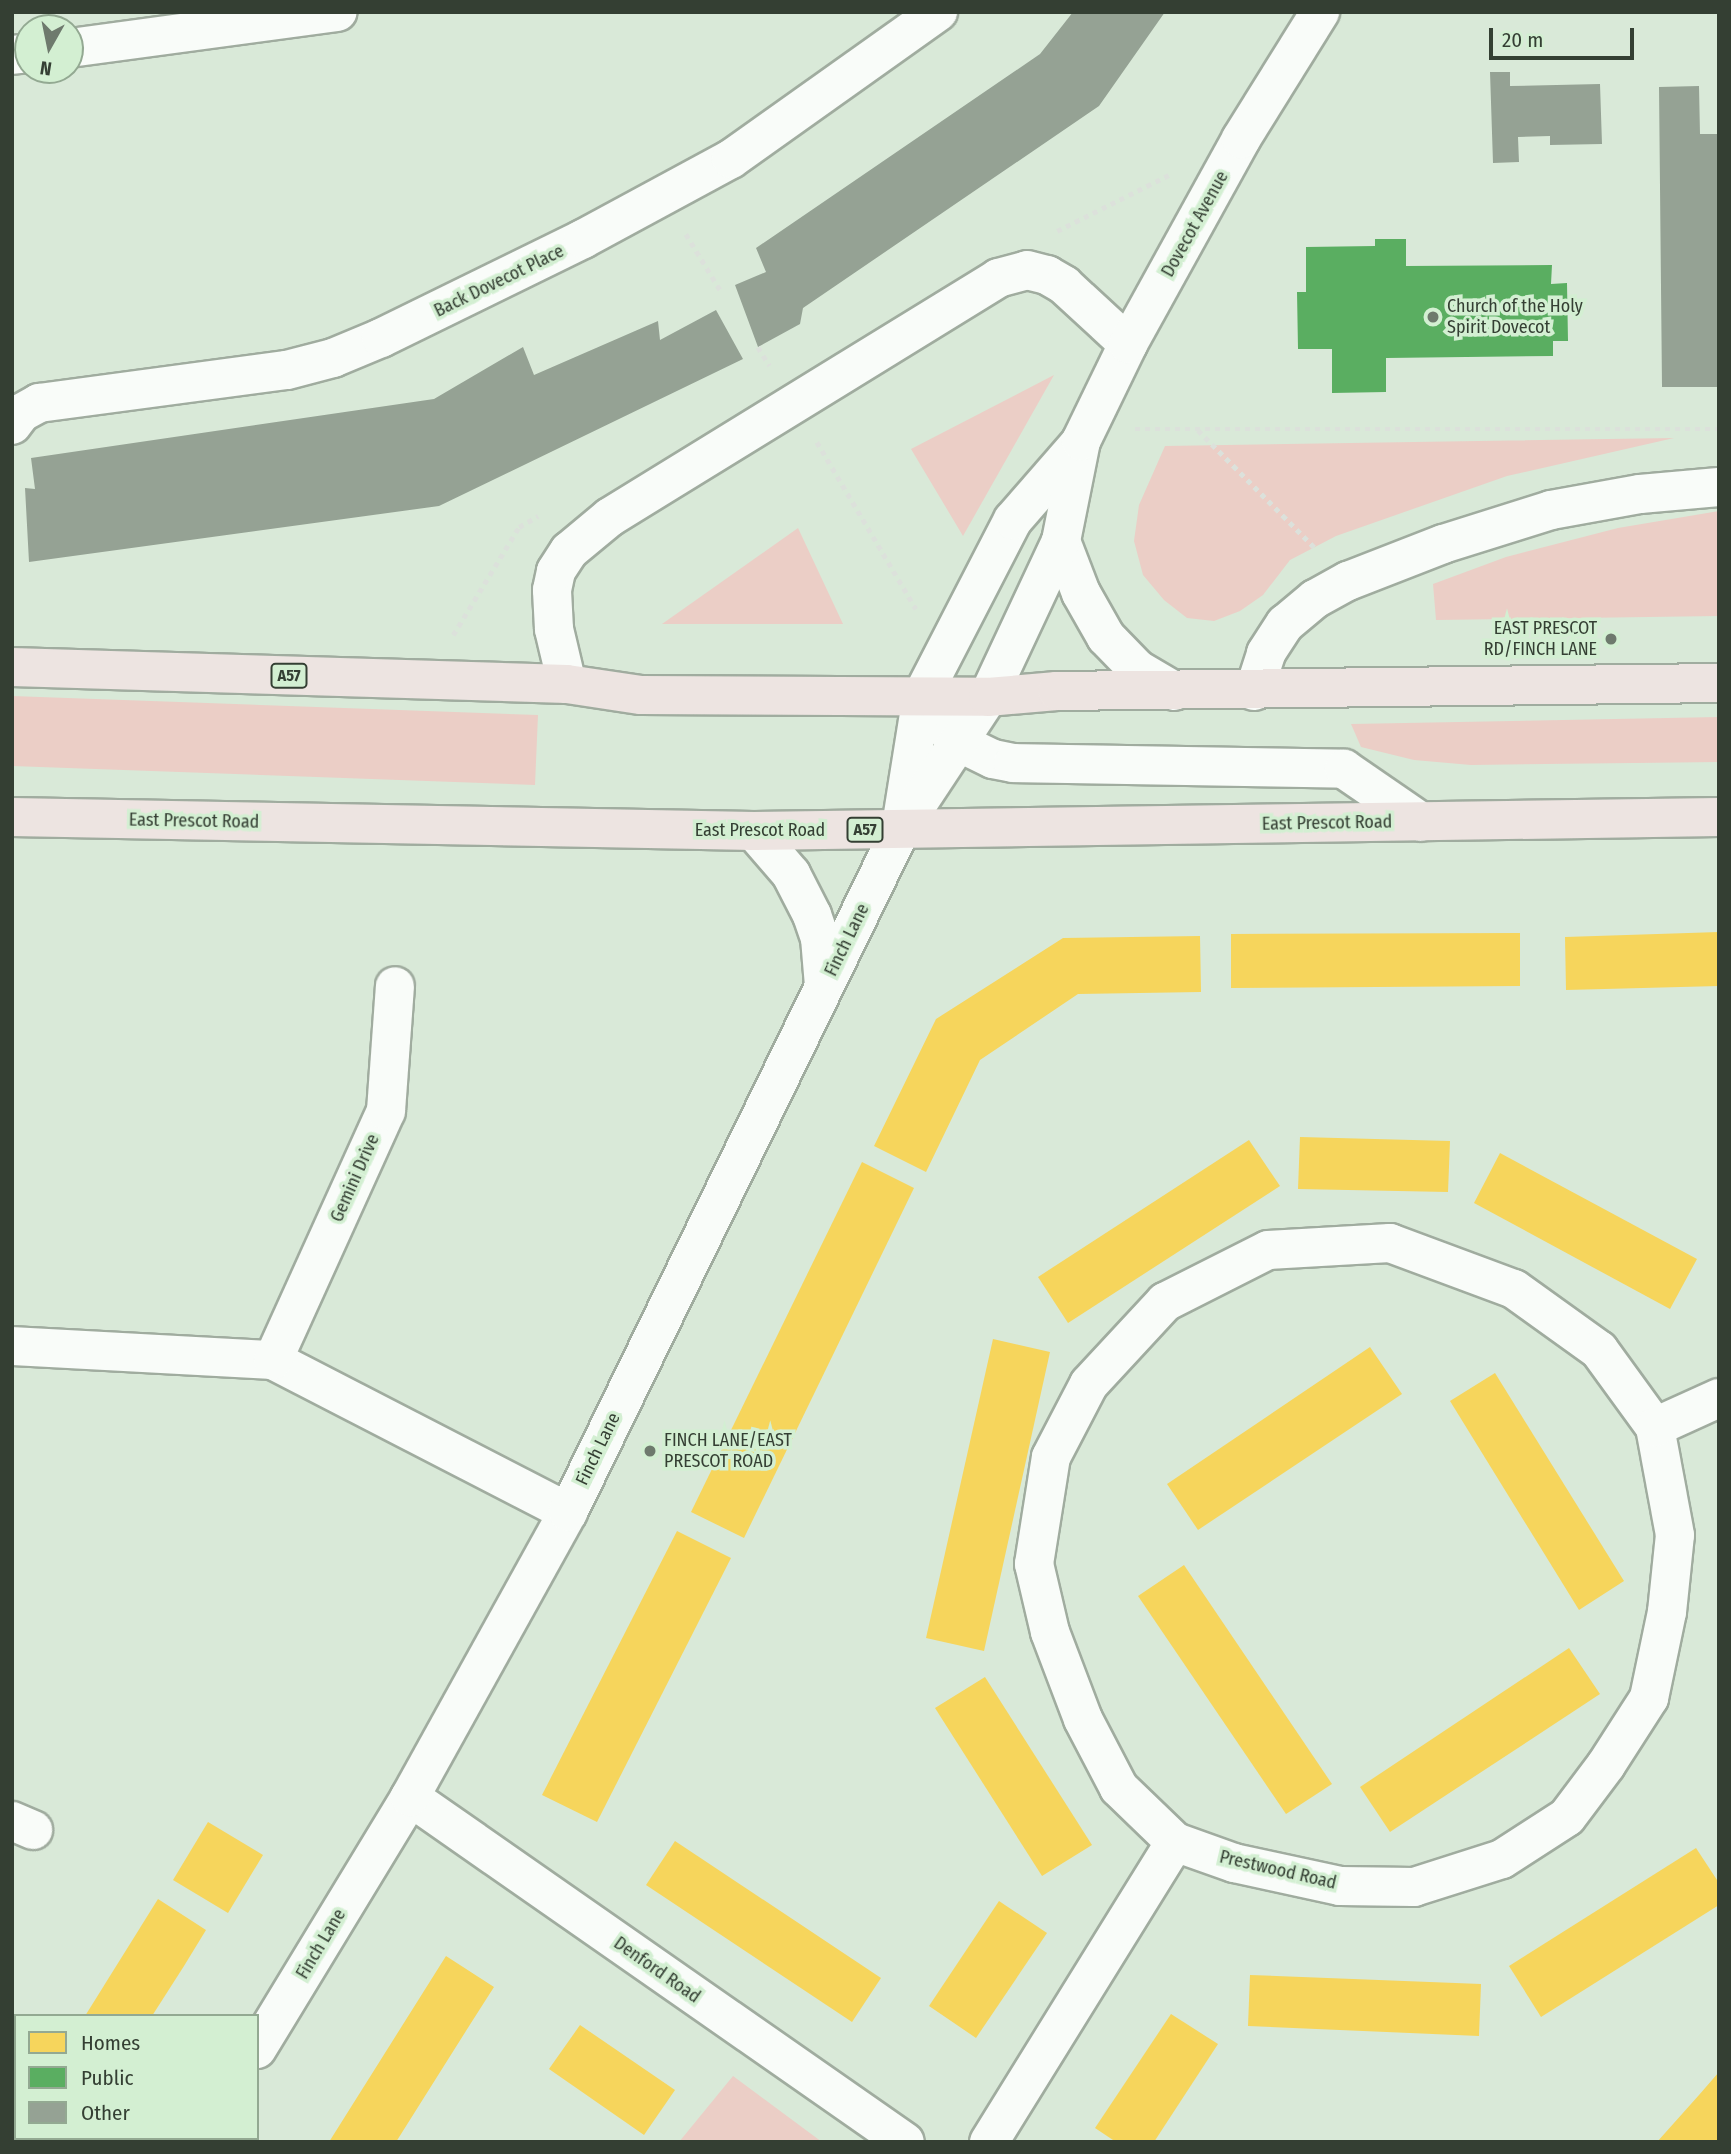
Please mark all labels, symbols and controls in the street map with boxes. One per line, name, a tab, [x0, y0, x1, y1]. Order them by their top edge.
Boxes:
north arrow	[14, 14, 84, 84]
scale bar	[1493, 14, 1638, 58]
text: 20 m	[1502, 27, 1543, 53]
text: N	[39, 56, 53, 81]
street label: Dovecot Avenue	[1157, 167, 1233, 281]
street label: Back Dovecot Place	[431, 240, 567, 322]
place label: Church of the Holy Spirit Dovecot	[1447, 296, 1583, 338]
marker: Church of the Holy Spirit Dovecot	[1425, 309, 1441, 325]
place label: EAST PRESCOT RD/FINCH LANE	[1484, 618, 1597, 660]
marker: EAST PRESCOT RD/FINCH LANE	[1603, 631, 1619, 647]
road number: A57	[270, 664, 308, 688]
street label: East Prescot Road	[129, 809, 259, 833]
street label: East Prescot Road	[1262, 811, 1392, 835]
road number: A57	[846, 818, 884, 842]
street label: East Prescot Road	[695, 819, 825, 841]
street label: Finch Lane	[820, 900, 874, 980]
street label: Gemini Drive	[326, 1131, 384, 1225]
street label: Finch Lane	[571, 1409, 625, 1489]
place label: FINCH LANE/EAST PRESCOT ROAD	[664, 1430, 792, 1472]
marker: FINCH LANE/EAST PRESCOT ROAD	[642, 1443, 658, 1459]
street label: Prestwood Road	[1217, 1846, 1339, 1894]
street label: Finch Lane	[292, 1905, 350, 1983]
street label: Denford Road	[610, 1932, 704, 2008]
legend	[14, 2014, 259, 2140]
text: Homes	[81, 2030, 140, 2056]
text: Public	[81, 2065, 133, 2091]
text: Other	[81, 2100, 130, 2126]

